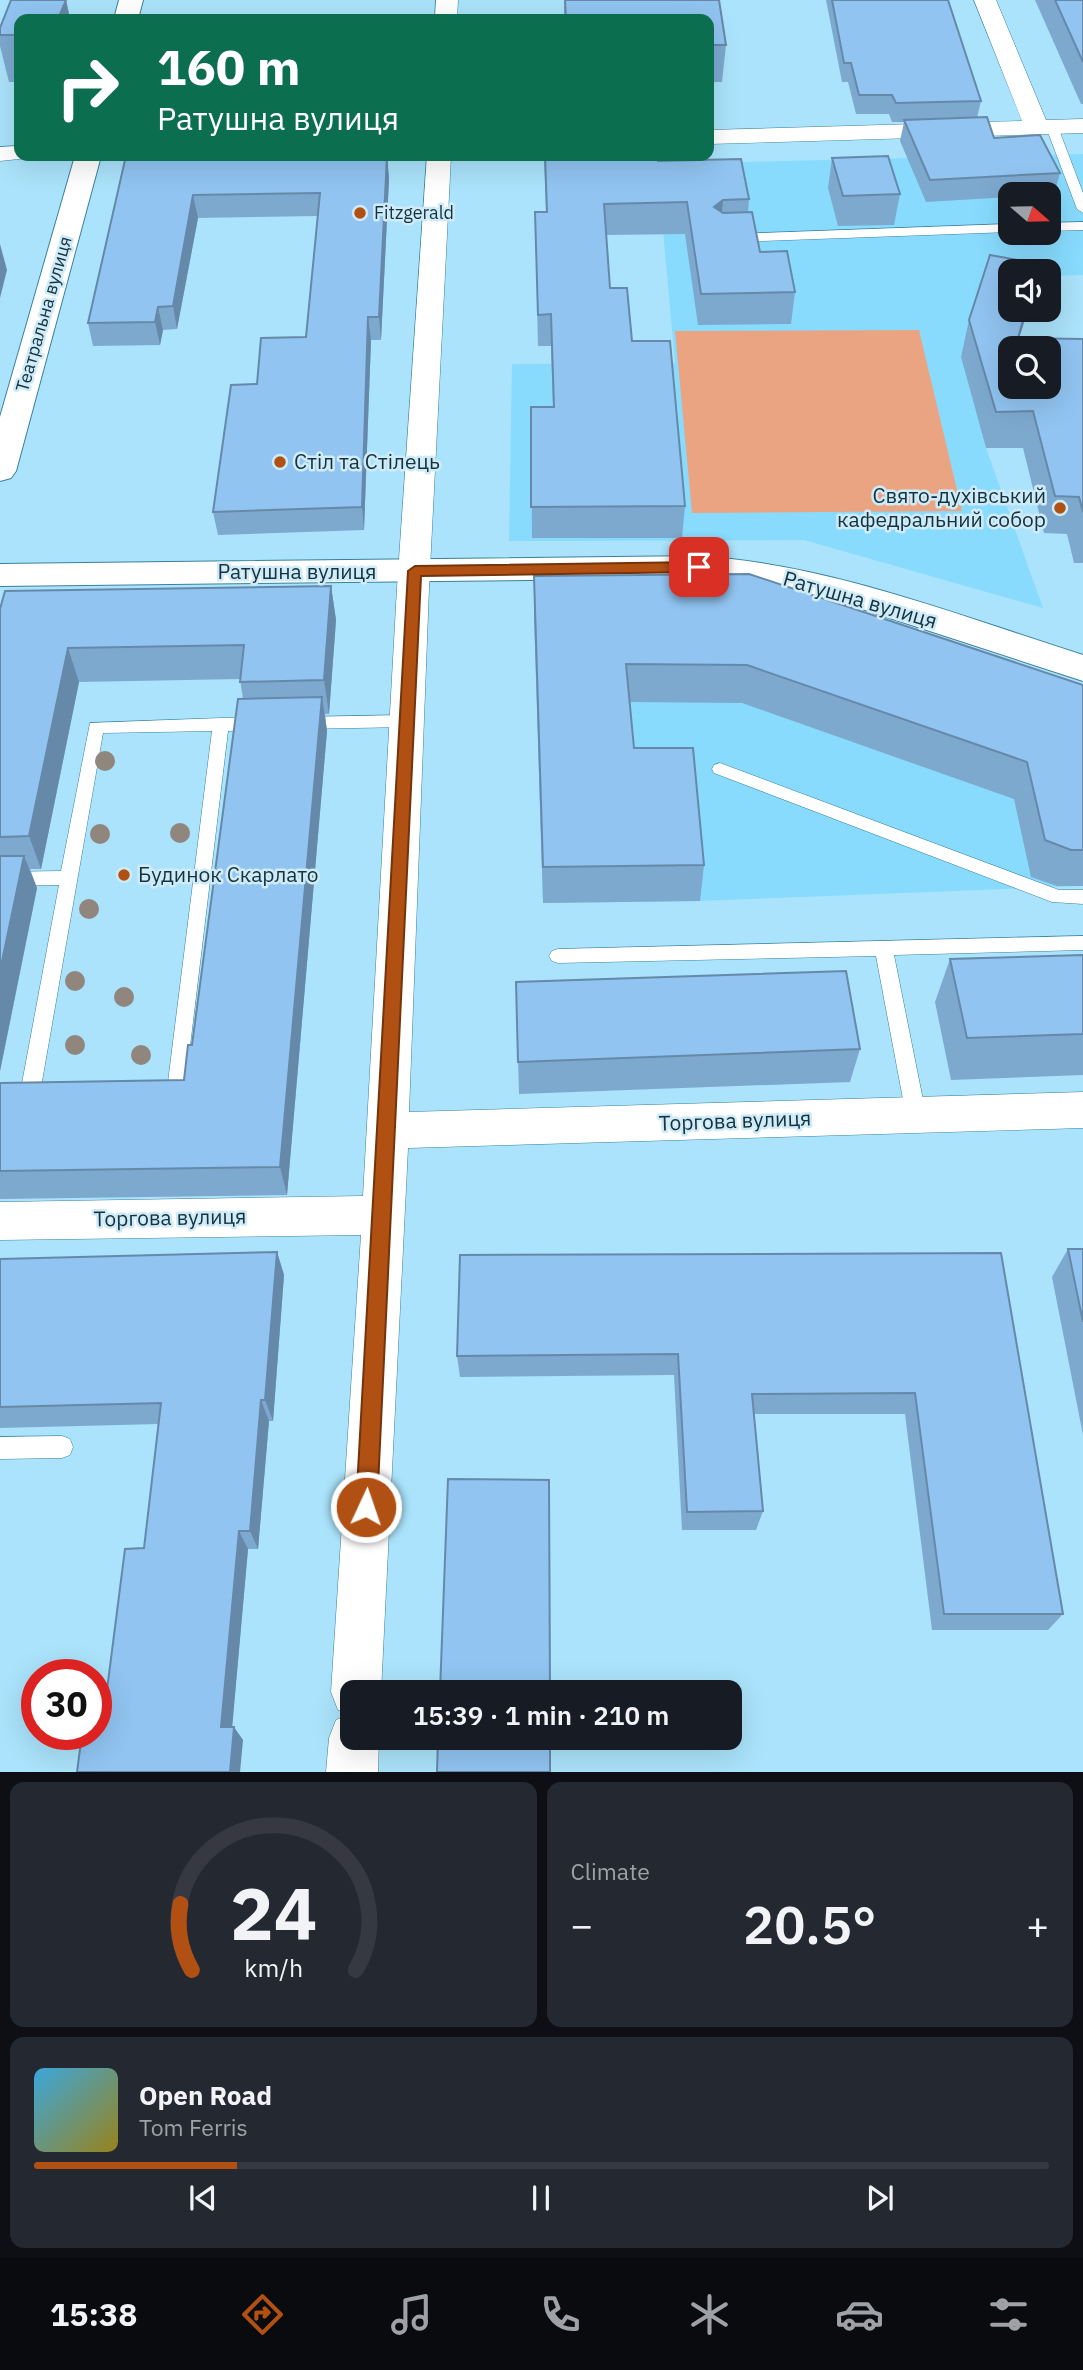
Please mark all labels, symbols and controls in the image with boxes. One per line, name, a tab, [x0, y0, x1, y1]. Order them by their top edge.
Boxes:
text: 160 m	[157, 35, 301, 98]
icon: right	[42, 42, 133, 133]
text: Ратушна вулиця	[157, 97, 399, 139]
north arrow	[998, 182, 1060, 245]
map controls	[998, 182, 1061, 399]
place label: Fitzgerald	[374, 201, 454, 224]
marker: Fitzgerald	[352, 205, 368, 221]
street label: Театральна вулиця	[10, 233, 77, 394]
button: sound	[998, 259, 1061, 322]
button: search	[998, 336, 1061, 399]
place label: Стіл та Стілець	[294, 447, 440, 475]
marker: Стіл та Стілець	[272, 454, 288, 470]
place label: Свято-духівський кафедральний собор	[837, 481, 1046, 533]
marker: Свято-духівський кафедральний собор	[1052, 500, 1068, 516]
pin	[669, 537, 729, 597]
icon: arrive	[680, 548, 718, 586]
street label: Ратушна вулиця	[218, 557, 376, 585]
street label: Ратушна вулиця	[780, 564, 941, 634]
place label: Будинок Скарлато	[138, 860, 319, 888]
marker: Будинок Скарлато	[116, 867, 132, 883]
street label: Торгова вулиця	[658, 1103, 812, 1137]
street label: Торгова вулиця	[93, 1202, 247, 1232]
position arrow	[329, 1470, 403, 1544]
speed limit sign: 30	[21, 1659, 112, 1750]
text: 15:39 · 1 min · 210 m	[413, 1698, 669, 1732]
text: Climate	[571, 1856, 650, 1886]
text: 24	[230, 1866, 317, 1961]
text: 20.5°	[743, 1891, 877, 1958]
text: −	[571, 1900, 593, 1949]
text: +	[1026, 1900, 1049, 1949]
text: km/h	[244, 1951, 303, 1984]
text: Open Road	[139, 2078, 272, 2112]
text: Tom Ferris	[139, 2112, 248, 2142]
icon: previous	[184, 2179, 222, 2217]
icon: pause	[522, 2179, 560, 2217]
icon: next	[861, 2179, 899, 2217]
icon: directions	[238, 2290, 287, 2339]
icon: music	[387, 2290, 436, 2339]
icon: phone	[536, 2290, 585, 2339]
icon: climate	[685, 2290, 734, 2339]
icon: car	[835, 2290, 884, 2339]
icon: filters	[984, 2290, 1033, 2339]
text: 15:38	[50, 2293, 137, 2335]

